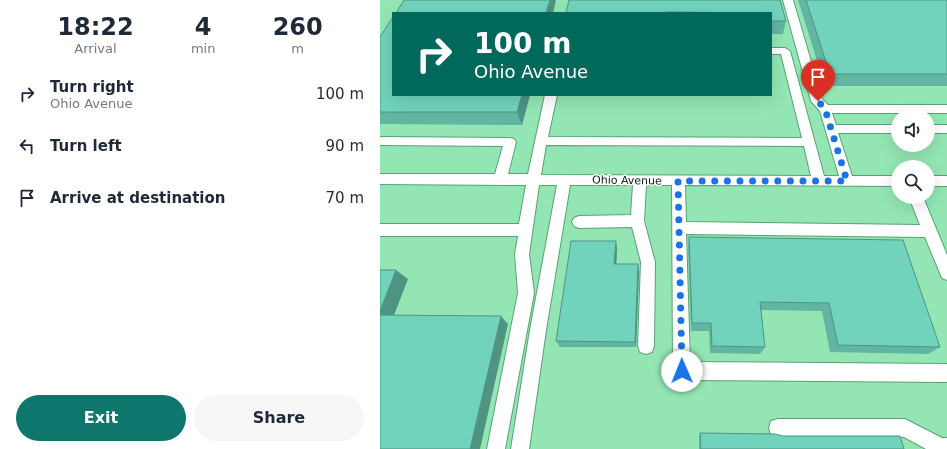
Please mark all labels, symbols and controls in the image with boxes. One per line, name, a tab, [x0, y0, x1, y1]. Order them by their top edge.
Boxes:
text: 18:22	[57, 13, 134, 41]
text: 4	[195, 13, 211, 41]
text: 260	[273, 13, 323, 41]
text: 100 m	[474, 27, 571, 60]
icon: right	[408, 28, 460, 80]
text: Arrival	[74, 41, 117, 56]
text: min	[191, 41, 215, 56]
text: m	[291, 41, 304, 56]
pin	[801, 60, 835, 101]
text: Ohio Avenue	[474, 61, 588, 82]
icon: arrive	[807, 66, 829, 88]
text: Turn right	[50, 78, 134, 96]
icon: right	[16, 83, 38, 105]
text: 100 m	[316, 85, 364, 103]
text: Ohio Avenue	[50, 96, 132, 111]
map controls	[891, 108, 935, 204]
button: sound	[891, 108, 935, 152]
icon: left	[16, 135, 38, 157]
text: Turn left	[50, 137, 122, 155]
text: 90 m	[326, 137, 364, 155]
button: search	[891, 160, 935, 204]
street label: Ohio Avenue	[592, 173, 662, 188]
icon: arrive	[16, 187, 38, 209]
text: Arrive at destination	[50, 189, 225, 207]
text: 70 m	[326, 189, 364, 207]
position arrow	[661, 350, 703, 392]
button: Exit	[16, 395, 186, 441]
button: Share	[194, 395, 364, 441]

